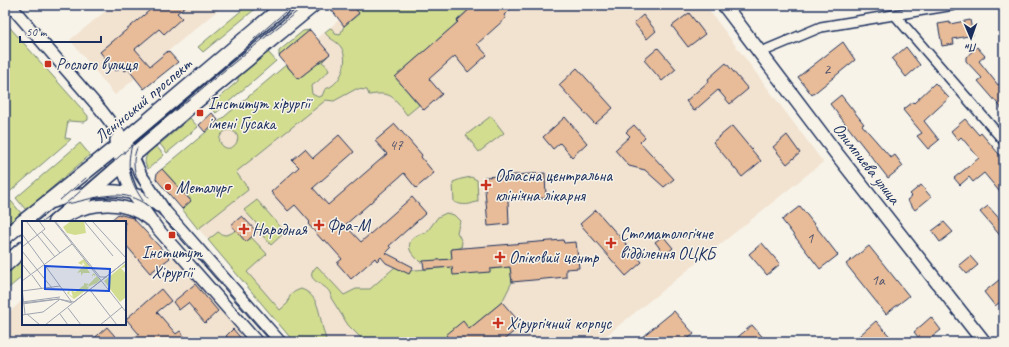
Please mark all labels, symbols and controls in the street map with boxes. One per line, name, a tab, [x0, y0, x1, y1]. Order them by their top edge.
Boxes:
scale bar	[20, 18, 101, 44]
north arrow	[951, 18, 991, 58]
text: 50 m	[26, 24, 48, 40]
text: Пн	[964, 41, 977, 55]
street label: Ленінський проспект	[90, 53, 197, 147]
place label: Рослого вулиця	[56, 54, 138, 75]
marker: Рослого вулиця	[43, 59, 53, 69]
house number: 2	[824, 60, 832, 79]
place label: Інститут хірургії імені Гусака	[208, 93, 313, 134]
marker: Інститут хірургії імені Гусака	[195, 108, 205, 118]
street label: Олимпиева улица	[828, 118, 906, 210]
house number: 47	[389, 136, 404, 155]
place label: Обласна центральна клінічна лікарня	[495, 165, 613, 206]
place label: Металург	[176, 177, 233, 198]
marker: Обласна центральна клінічна лікарня	[480, 179, 492, 191]
marker: Металург	[163, 182, 173, 192]
place label: Фра-М	[327, 215, 371, 236]
place label: Народная	[252, 219, 308, 240]
marker: Фра-М	[314, 220, 324, 230]
inset map	[22, 221, 126, 325]
place label: Стоматологічне відділення ОЦКБ	[620, 223, 717, 264]
marker: Народная	[239, 224, 249, 234]
house number: 1	[807, 229, 815, 248]
marker: Інститут Хірургії	[167, 230, 177, 240]
marker: Стоматологічне відділення ОЦКБ	[605, 237, 617, 249]
place label: Інститут Хірургії	[142, 242, 204, 283]
place label: Опіковий центр	[509, 247, 600, 268]
marker: Опіковий центр	[494, 251, 506, 263]
house number: 1а	[871, 271, 886, 290]
place label: Хірургічний корпус	[507, 313, 612, 334]
marker: Хірургічний корпус	[492, 317, 504, 329]

